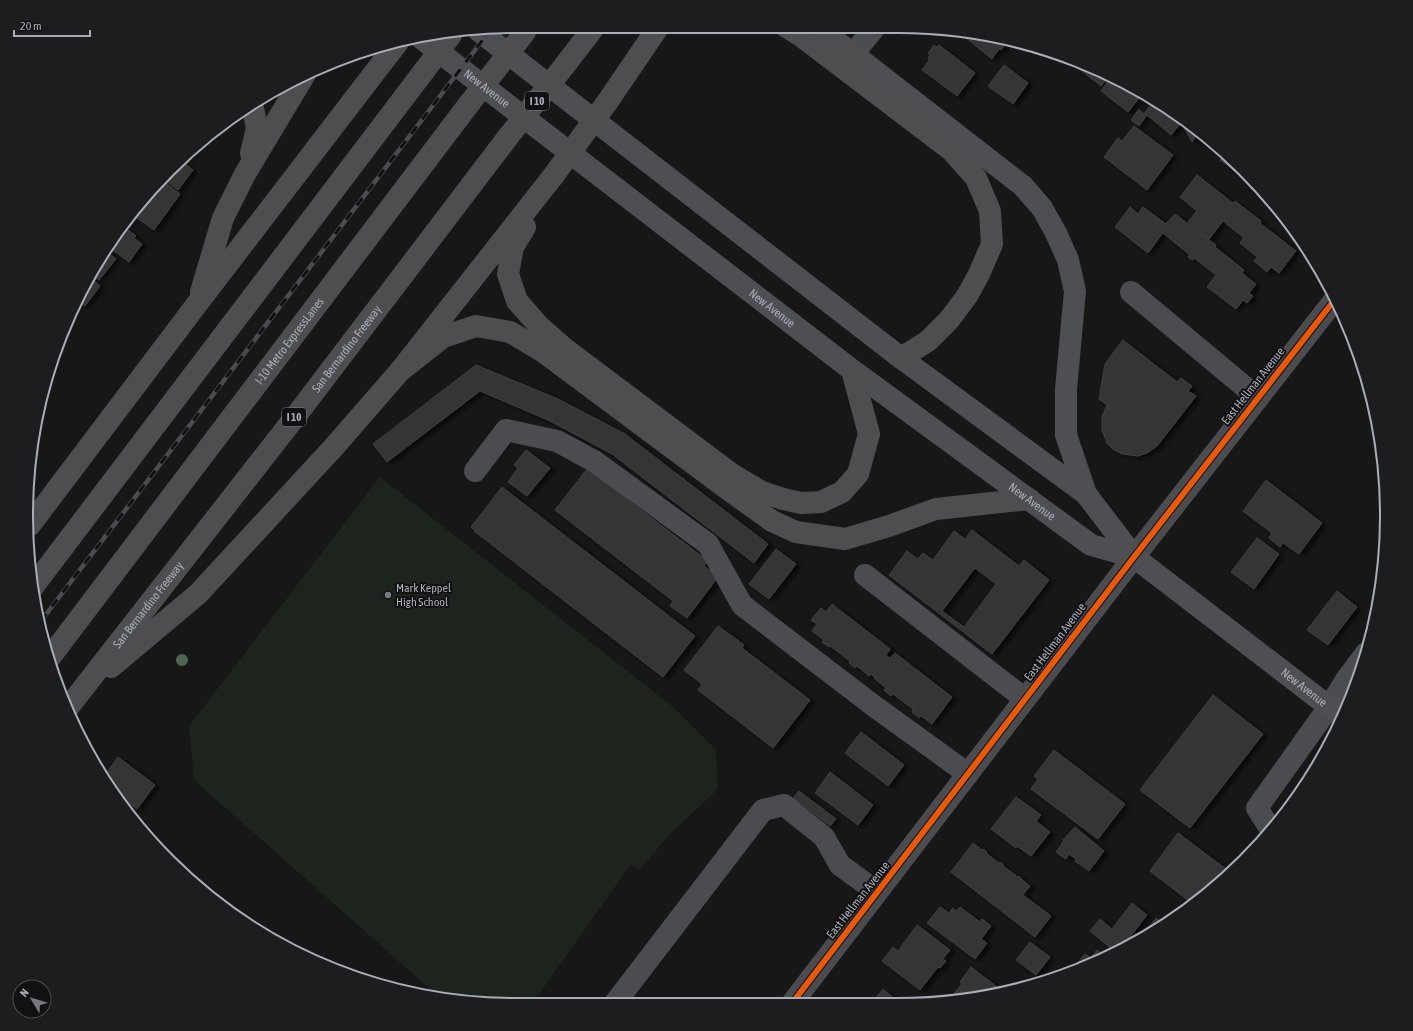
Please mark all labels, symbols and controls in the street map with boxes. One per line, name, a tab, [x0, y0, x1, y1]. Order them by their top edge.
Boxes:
scale bar	[14, 12, 90, 38]
text: 20 m	[20, 19, 42, 33]
street label: New Avenue	[461, 66, 513, 111]
road number: I 10	[525, 92, 549, 110]
street label: New Avenue	[746, 286, 798, 331]
street label: I-10 Metro ExpressLanes	[252, 295, 327, 387]
street label: San Bernardino Freeway	[309, 303, 384, 395]
street label: East Hellman Avenue	[1219, 345, 1287, 427]
road number: I 10	[282, 408, 306, 426]
street label: New Avenue	[1006, 480, 1058, 523]
street label: San Bernardino Freeway	[110, 559, 186, 651]
place label: Mark Keppel High School	[396, 581, 452, 609]
marker: Mark Keppel High School	[383, 590, 393, 600]
street label: East Hellman Avenue	[1021, 600, 1089, 684]
street label: New Avenue	[1278, 665, 1330, 710]
street label: East Hellman Avenue	[824, 859, 892, 941]
north arrow	[12, 979, 52, 1019]
text: N	[17, 987, 31, 999]

